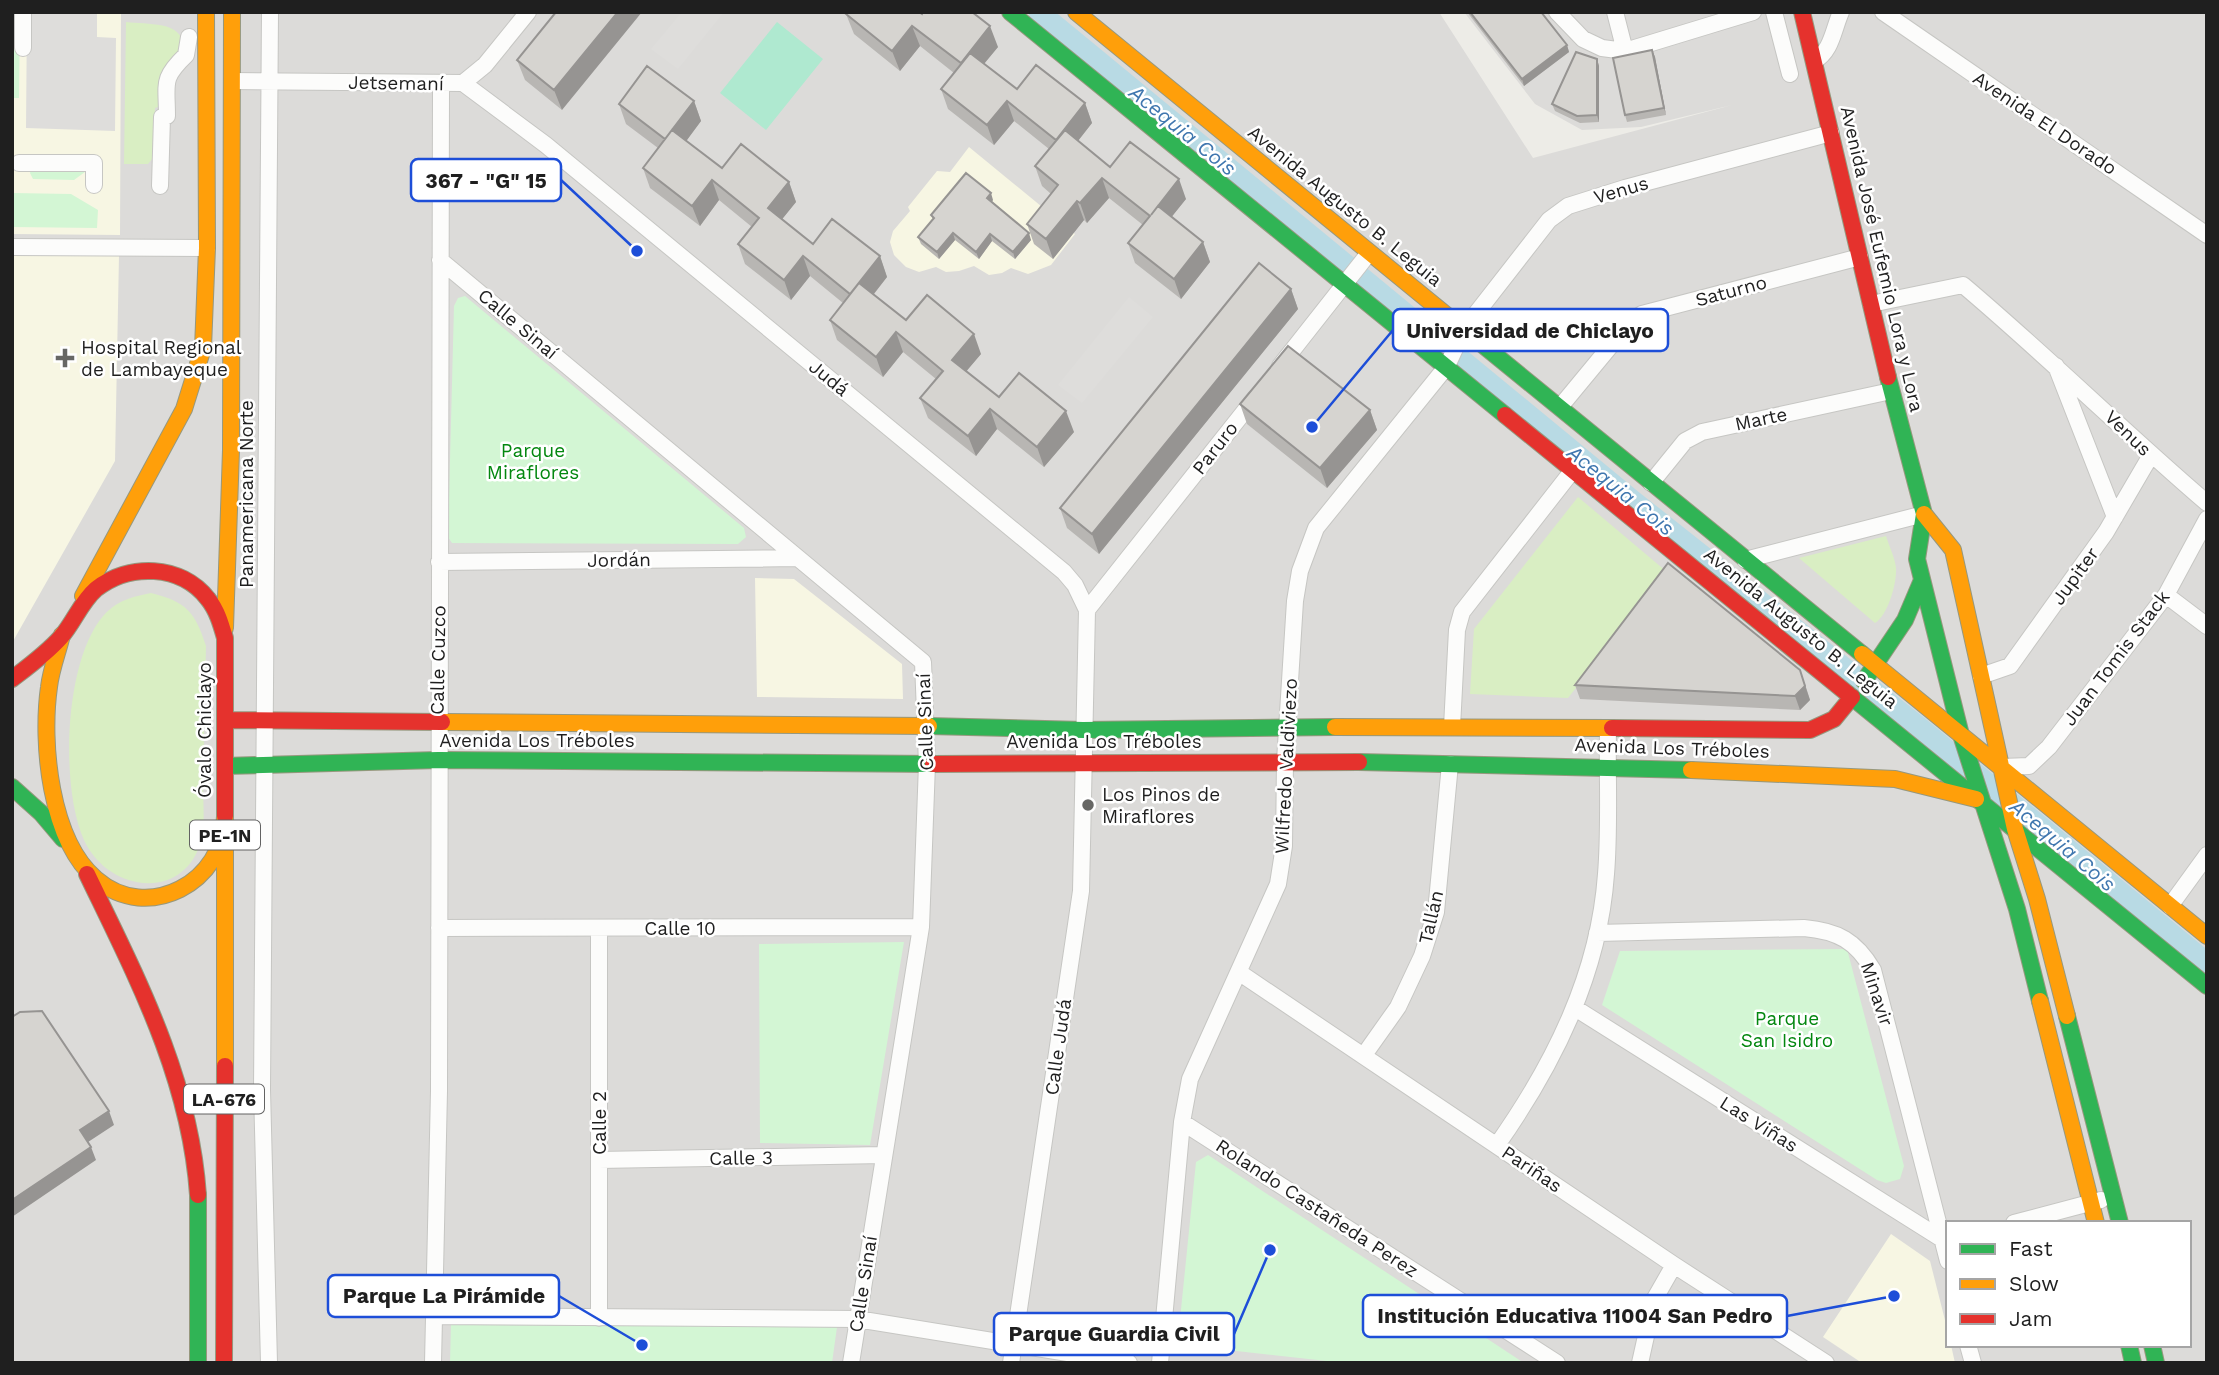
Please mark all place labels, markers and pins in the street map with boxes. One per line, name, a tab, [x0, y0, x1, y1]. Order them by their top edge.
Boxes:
callout: 367 - "G" 15	[411, 159, 561, 201]
callout: Universidad de Chiclayo	[1393, 309, 1668, 351]
place label: Hospital Regional de Lambayeque	[81, 336, 242, 381]
marker: Hospital Regional de Lambayeque	[55, 348, 75, 368]
place label: Los Pinos de Miraflores	[1102, 783, 1220, 828]
marker: Los Pinos de Miraflores	[1080, 797, 1096, 813]
callout: Parque La Pirámide	[328, 1275, 559, 1317]
callout: Institución Educativa 11004 San Pedro	[1363, 1295, 1787, 1337]
callout: Parque Guardia Civil	[994, 1313, 1234, 1355]

